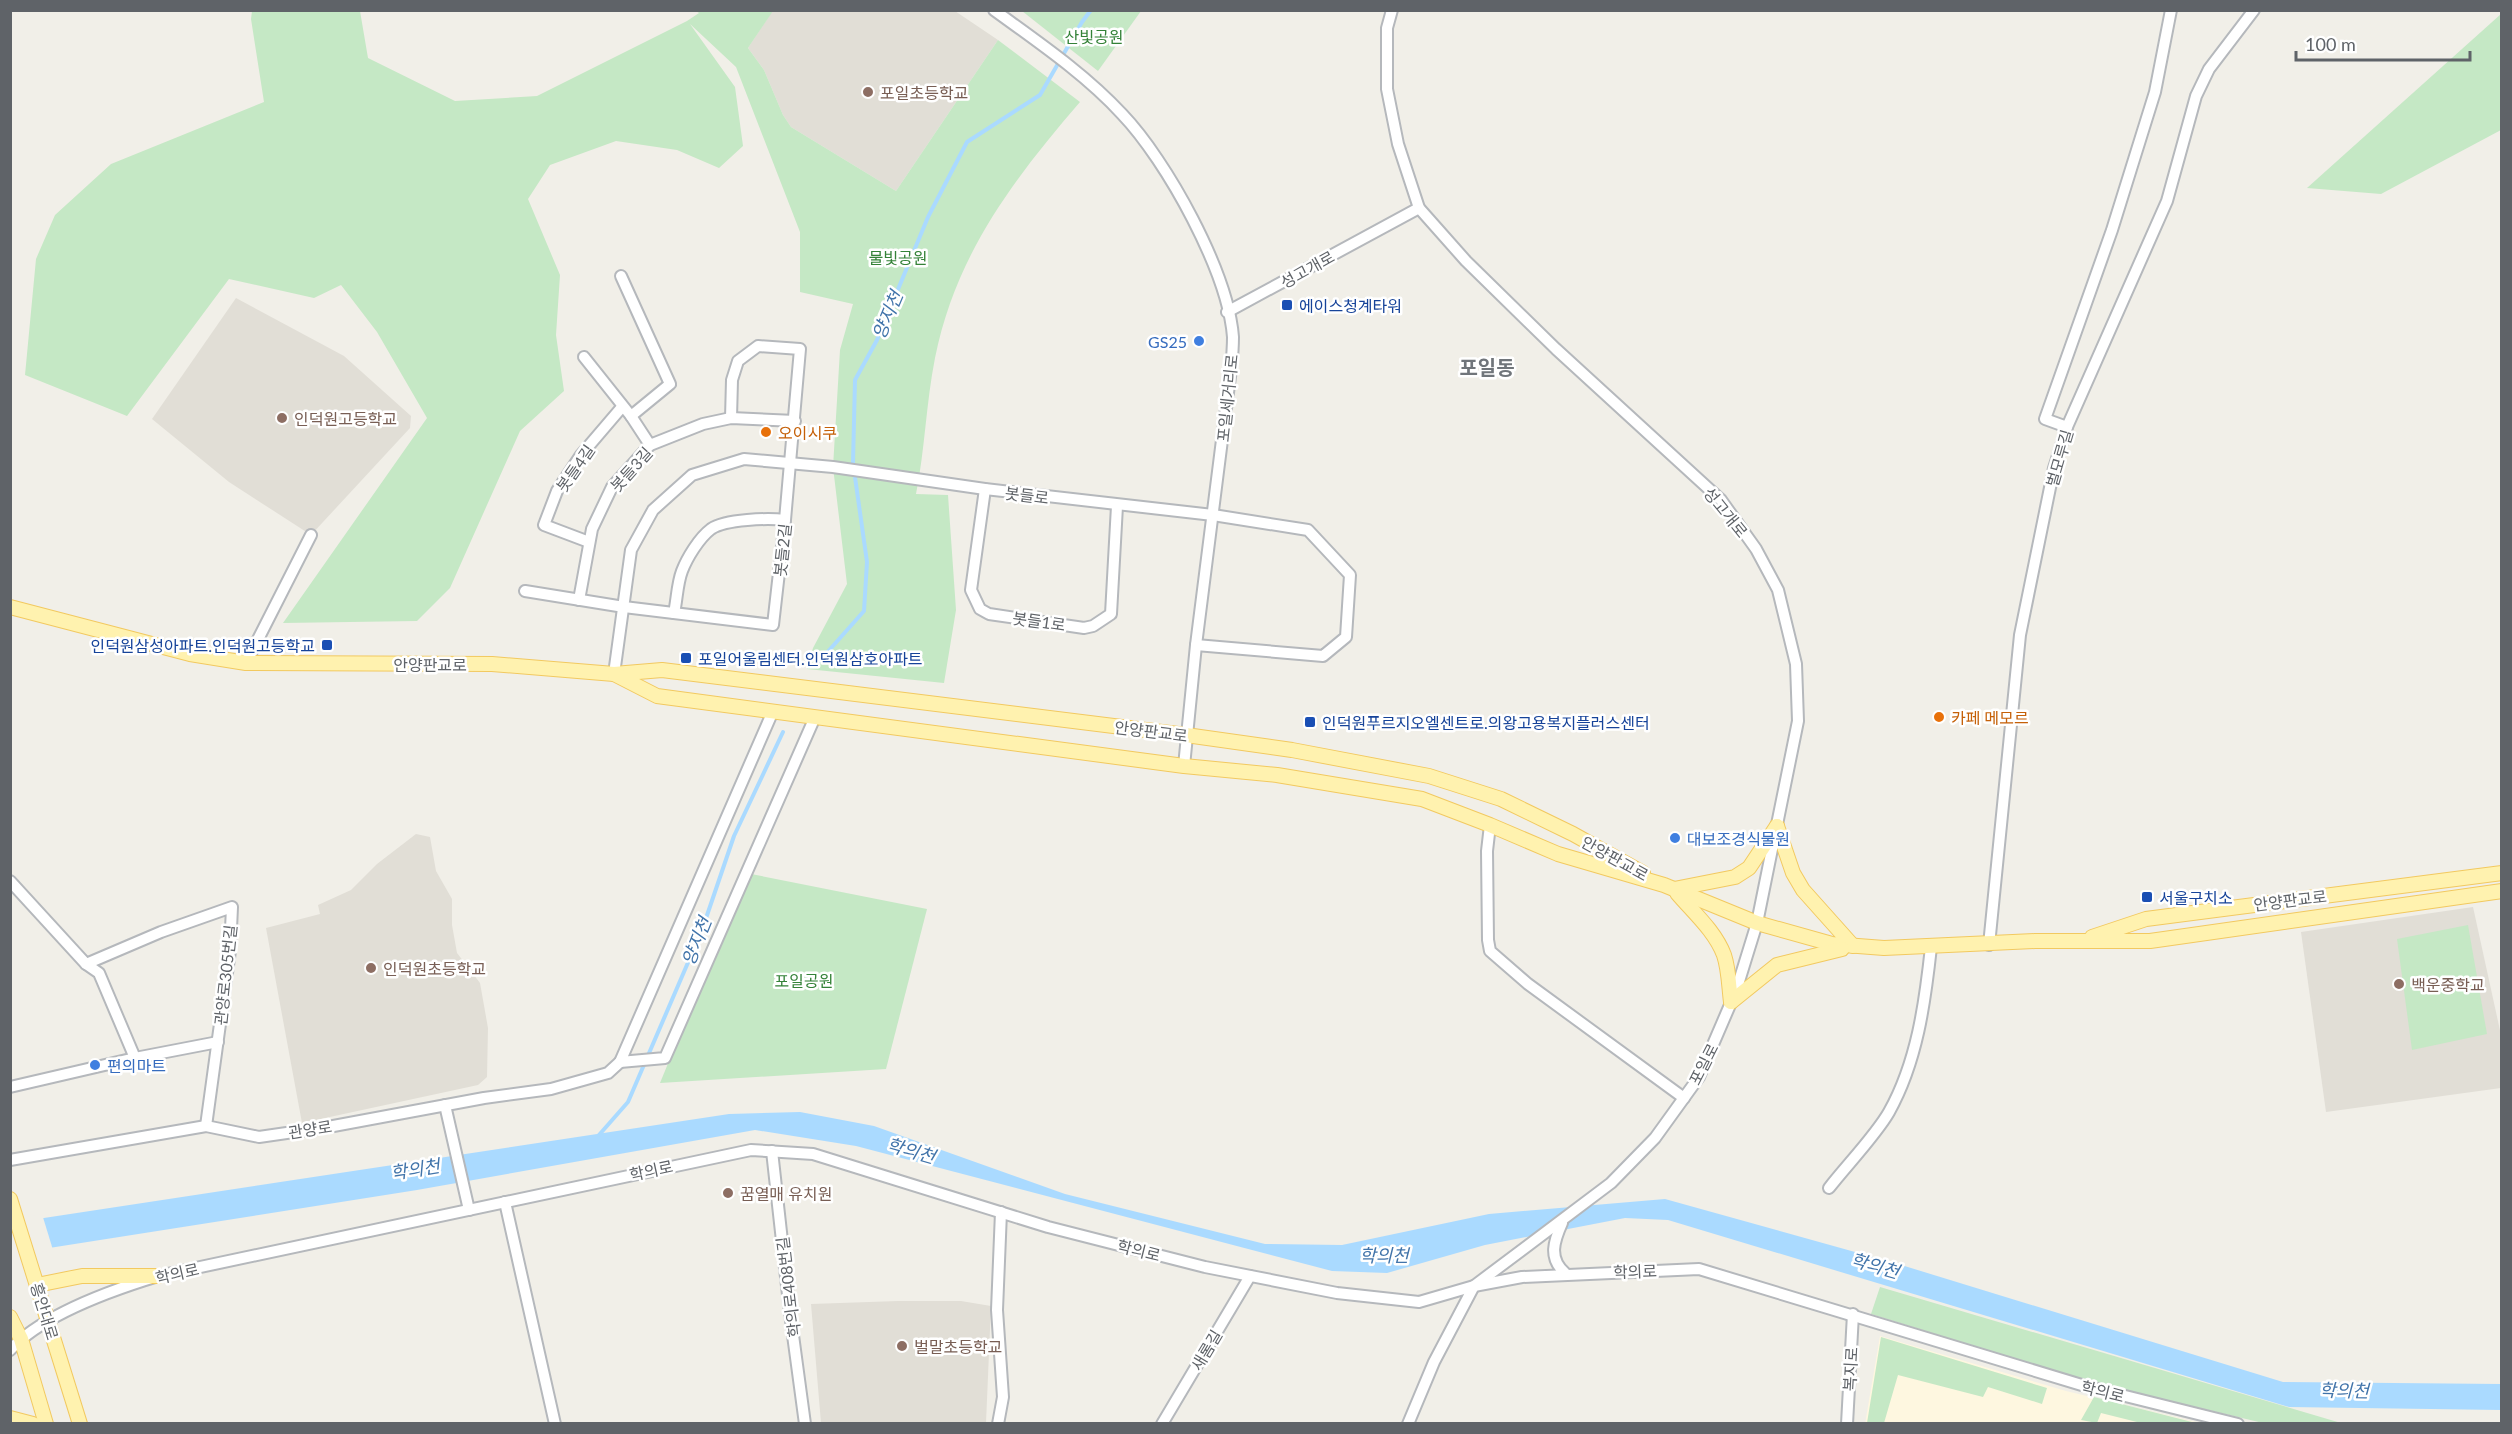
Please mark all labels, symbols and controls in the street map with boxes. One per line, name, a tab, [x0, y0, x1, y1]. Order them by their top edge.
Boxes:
scale bar	[2296, 24, 2470, 62]
park label: 산빛공원	[1065, 27, 1123, 46]
text: 100 m	[2305, 33, 2356, 55]
place label: 포일초등학교	[880, 83, 968, 102]
marker: 포일초등학교	[861, 85, 875, 99]
street label: 성고개로	[1277, 246, 1338, 292]
park label: 물빛공원	[869, 248, 927, 267]
water label: 양지천	[867, 286, 908, 342]
place label: 에이스청계타워	[1299, 296, 1402, 315]
marker: 에이스청계타워	[1280, 298, 1294, 312]
place label: GS25	[1148, 332, 1187, 351]
marker: GS25	[1192, 334, 1206, 348]
street label: 포일세거리로	[1213, 353, 1241, 443]
district label: 포일동	[1459, 355, 1515, 379]
place label: 인덕원고등학교	[294, 409, 397, 428]
marker: 인덕원고등학교	[275, 411, 289, 425]
place label: 오이시쿠	[778, 423, 837, 442]
marker: 오이시쿠	[759, 425, 773, 439]
street label: 벌모루길	[2042, 427, 2076, 489]
street label: 봇들4길	[552, 441, 598, 495]
street label: 봇들3길	[606, 443, 656, 495]
street label: 봇들로	[1004, 483, 1050, 507]
street label: 성고개로	[1700, 483, 1752, 541]
street label: 봇들2길	[770, 522, 794, 578]
street label: 봇들1로	[1011, 608, 1067, 634]
place label: 인덕원삼성아파트.인덕원고등학교	[90, 636, 315, 655]
marker: 인덕원삼성아파트.인덕원고등학교	[320, 638, 334, 652]
place label: 포일어울림센터.인덕원삼호아파트	[698, 649, 923, 668]
marker: 포일어울림센터.인덕원삼호아파트	[679, 651, 693, 665]
street label: 안양판교로	[393, 655, 467, 674]
place label: 카페 메모르	[1951, 708, 2029, 727]
marker: 카페 메모르	[1932, 710, 1946, 724]
place label: 인덕원푸르지오엘센트로.의왕고용복지플러스센터	[1322, 713, 1650, 732]
marker: 인덕원푸르지오엘센트로.의왕고용복지플러스센터	[1303, 715, 1317, 729]
street label: 안양판교로	[1113, 717, 1189, 745]
place label: 대보조경식물원	[1687, 829, 1790, 848]
marker: 대보조경식물원	[1668, 831, 1682, 845]
street label: 안양판교로	[1578, 832, 1652, 884]
street label: 안양판교로	[2252, 886, 2328, 914]
place label: 서울구치소	[2159, 888, 2233, 907]
marker: 서울구치소	[2140, 890, 2154, 904]
water label: 양지천	[676, 912, 716, 968]
street label: 관양로305번길	[210, 924, 240, 1026]
place label: 인덕원초등학교	[383, 959, 486, 978]
marker: 인덕원초등학교	[364, 961, 378, 975]
park label: 포일공원	[775, 971, 833, 990]
place label: 백운중학교	[2411, 975, 2485, 994]
marker: 백운중학교	[2392, 977, 2406, 991]
street label: 포일로	[1685, 1040, 1722, 1088]
place label: 편의마트	[107, 1056, 166, 1075]
marker: 편의마트	[88, 1058, 102, 1072]
street label: 관양로	[287, 1116, 334, 1142]
water label: 학의천	[884, 1133, 940, 1168]
water label: 학의천	[389, 1154, 444, 1184]
street label: 학의로	[627, 1156, 675, 1184]
place label: 꿈열매 유치원	[740, 1184, 832, 1203]
marker: 꿈열매 유치원	[721, 1186, 735, 1200]
street label: 학의로408번길	[772, 1235, 804, 1339]
street label: 학의로	[1115, 1235, 1163, 1265]
water label: 학의천	[1359, 1244, 1411, 1266]
water label: 학의천	[1848, 1248, 1904, 1283]
street label: 학의로	[153, 1259, 201, 1287]
street label: 학의로	[1613, 1261, 1658, 1281]
street label: 흥안대로	[27, 1280, 63, 1342]
street label: 새롬길	[1186, 1326, 1226, 1374]
place label: 벌말초등학교	[914, 1337, 1002, 1356]
marker: 벌말초등학교	[895, 1339, 909, 1353]
street label: 복지로	[1839, 1346, 1861, 1392]
street label: 학의로	[2079, 1376, 2127, 1406]
water label: 학의천	[2319, 1379, 2371, 1401]

